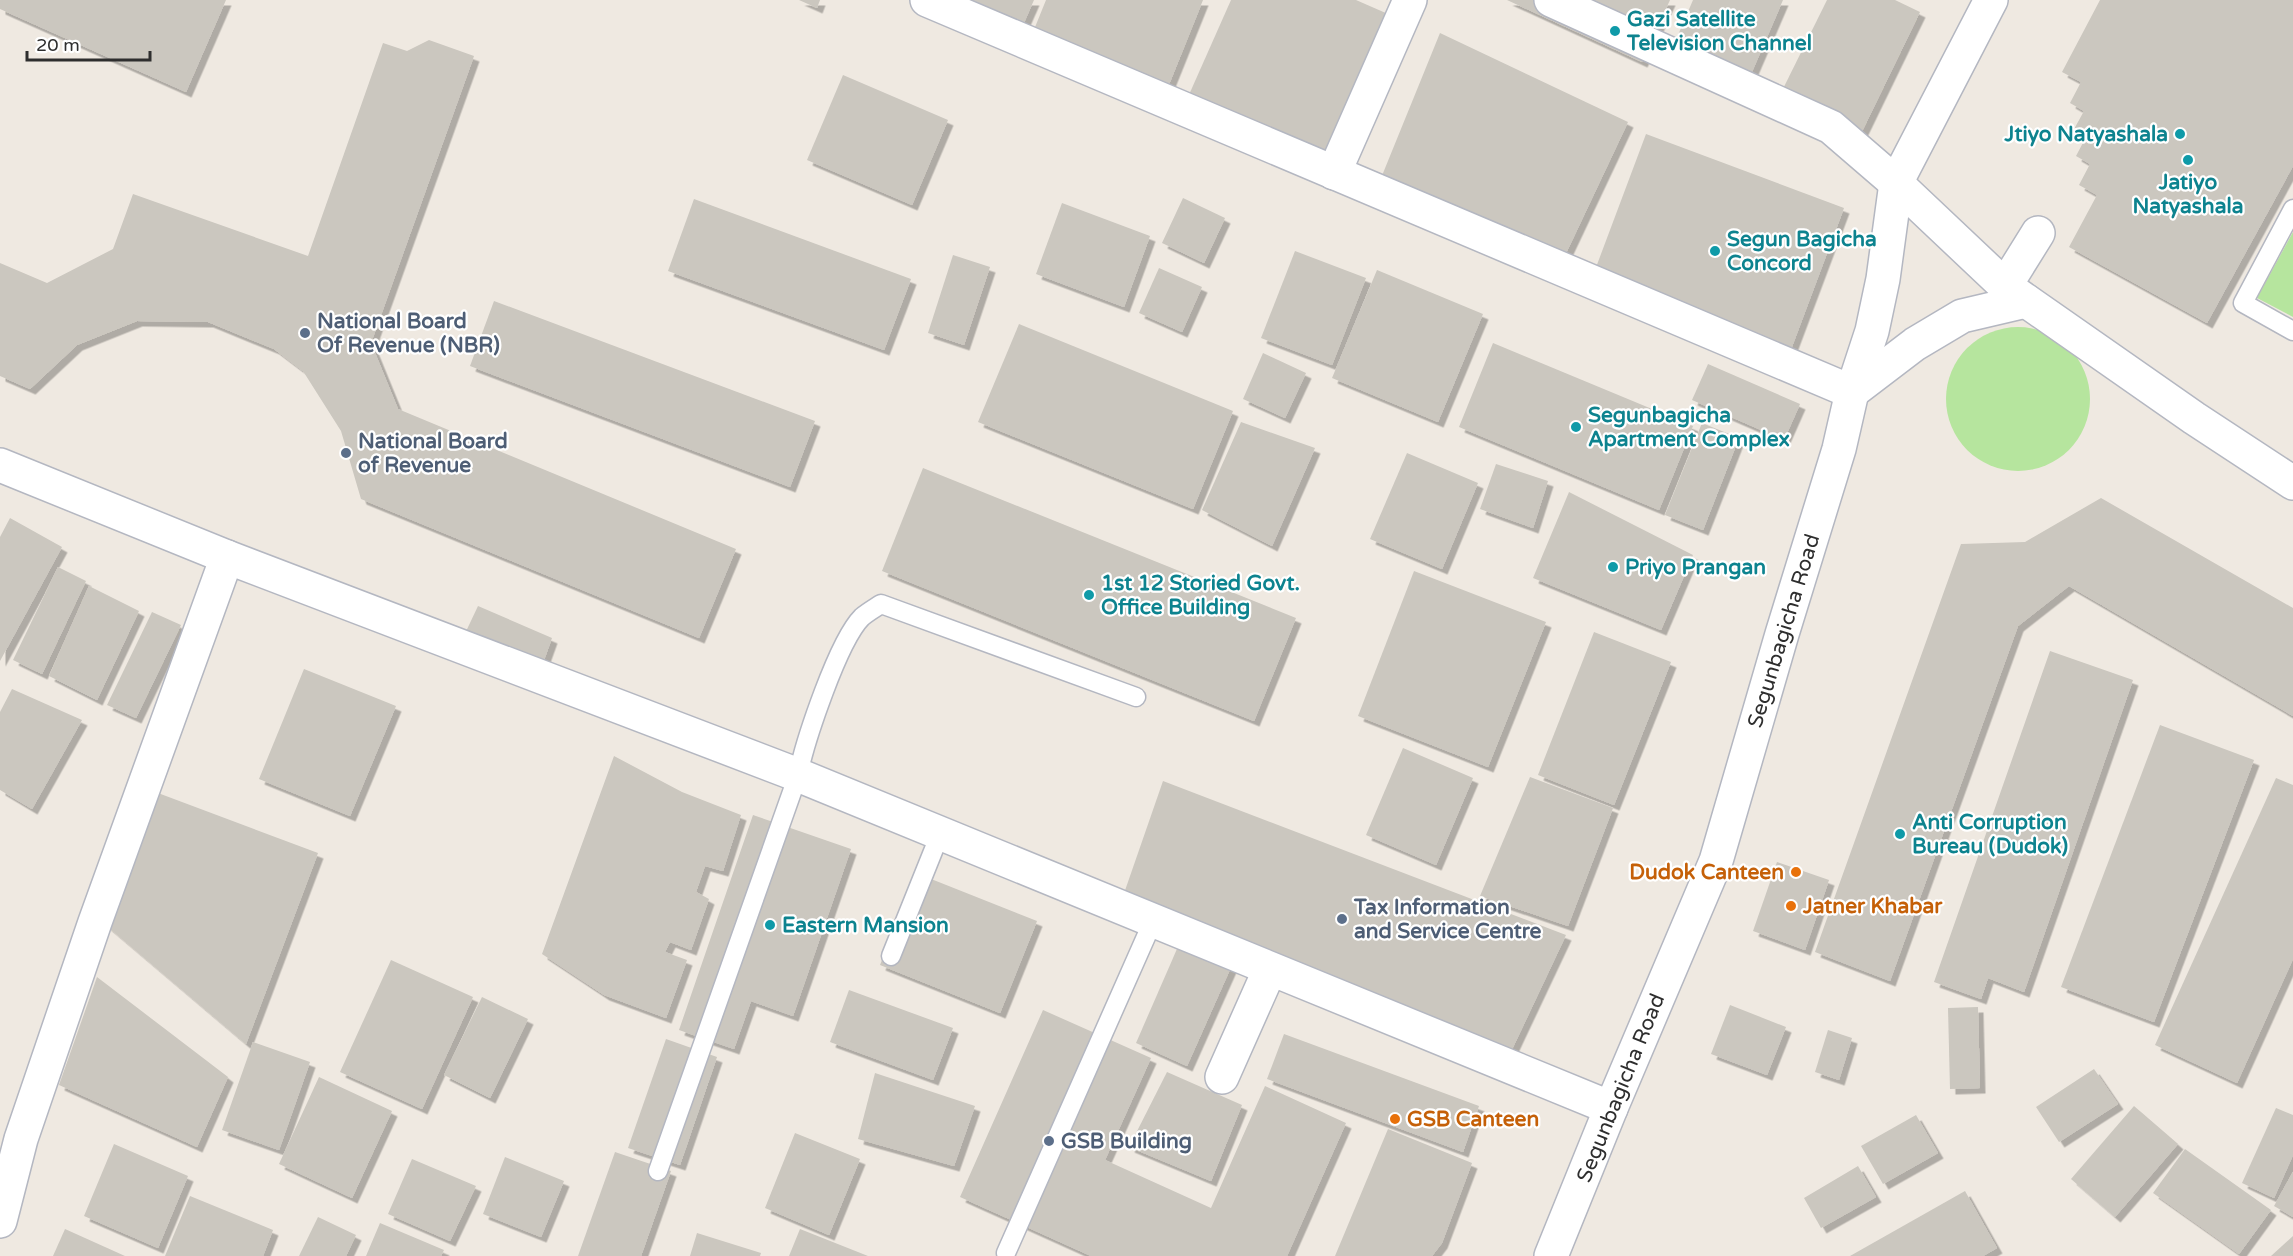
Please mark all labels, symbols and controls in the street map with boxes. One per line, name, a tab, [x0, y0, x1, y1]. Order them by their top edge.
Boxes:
place label: Gazi Satellite Television Channel	[1626, 7, 1812, 56]
scale bar	[27, 24, 150, 62]
marker: Gazi Satellite Television Channel	[1608, 24, 1622, 38]
text: 20 m	[36, 34, 80, 56]
place label: Jtiyo Natyashala	[2004, 122, 2168, 147]
marker: Jtiyo Natyashala	[2173, 127, 2187, 141]
marker: Jatiyo Natyashala	[2181, 153, 2195, 167]
place label: Jatiyo Natyashala	[2133, 170, 2244, 219]
place label: Segun Bagicha Concord	[1727, 227, 1877, 276]
marker: Segun Bagicha Concord	[1708, 244, 1722, 258]
place label: National Board Of Revenue (NBR)	[317, 309, 500, 358]
marker: National Board Of Revenue (NBR)	[298, 326, 312, 340]
place label: Segunbagicha Apartment Complex	[1588, 403, 1790, 452]
marker: Segunbagicha Apartment Complex	[1569, 420, 1583, 434]
place label: National Board of Revenue	[358, 429, 508, 478]
marker: National Board of Revenue	[339, 446, 353, 460]
street label: Segunbagicha Road	[1743, 531, 1825, 731]
place label: Priyo Prangan	[1625, 555, 1766, 580]
marker: Priyo Prangan	[1606, 560, 1620, 574]
place label: 1st 12 Storied Govt. Office Building	[1101, 571, 1300, 620]
marker: 1st 12 Storied Govt. Office Building	[1082, 588, 1096, 602]
place label: Anti Corruption Bureau (Dudok)	[1912, 810, 2068, 859]
marker: Anti Corruption Bureau (Dudok)	[1893, 827, 1907, 841]
place label: Dudok Canteen	[1629, 860, 1784, 885]
marker: Dudok Canteen	[1789, 865, 1803, 879]
place label: Jatner Khabar	[1802, 894, 1943, 919]
place label: Tax Information and Service Centre	[1353, 895, 1541, 944]
marker: Jatner Khabar	[1784, 899, 1798, 913]
marker: Tax Information and Service Centre	[1335, 912, 1349, 926]
place label: Eastern Mansion	[782, 913, 949, 938]
marker: Eastern Mansion	[763, 918, 777, 932]
street label: Segunbagicha Road	[1572, 990, 1670, 1186]
place label: GSB Canteen	[1407, 1107, 1539, 1132]
marker: GSB Canteen	[1388, 1112, 1402, 1126]
place label: GSB Building	[1061, 1129, 1192, 1154]
marker: GSB Building	[1042, 1134, 1056, 1148]

